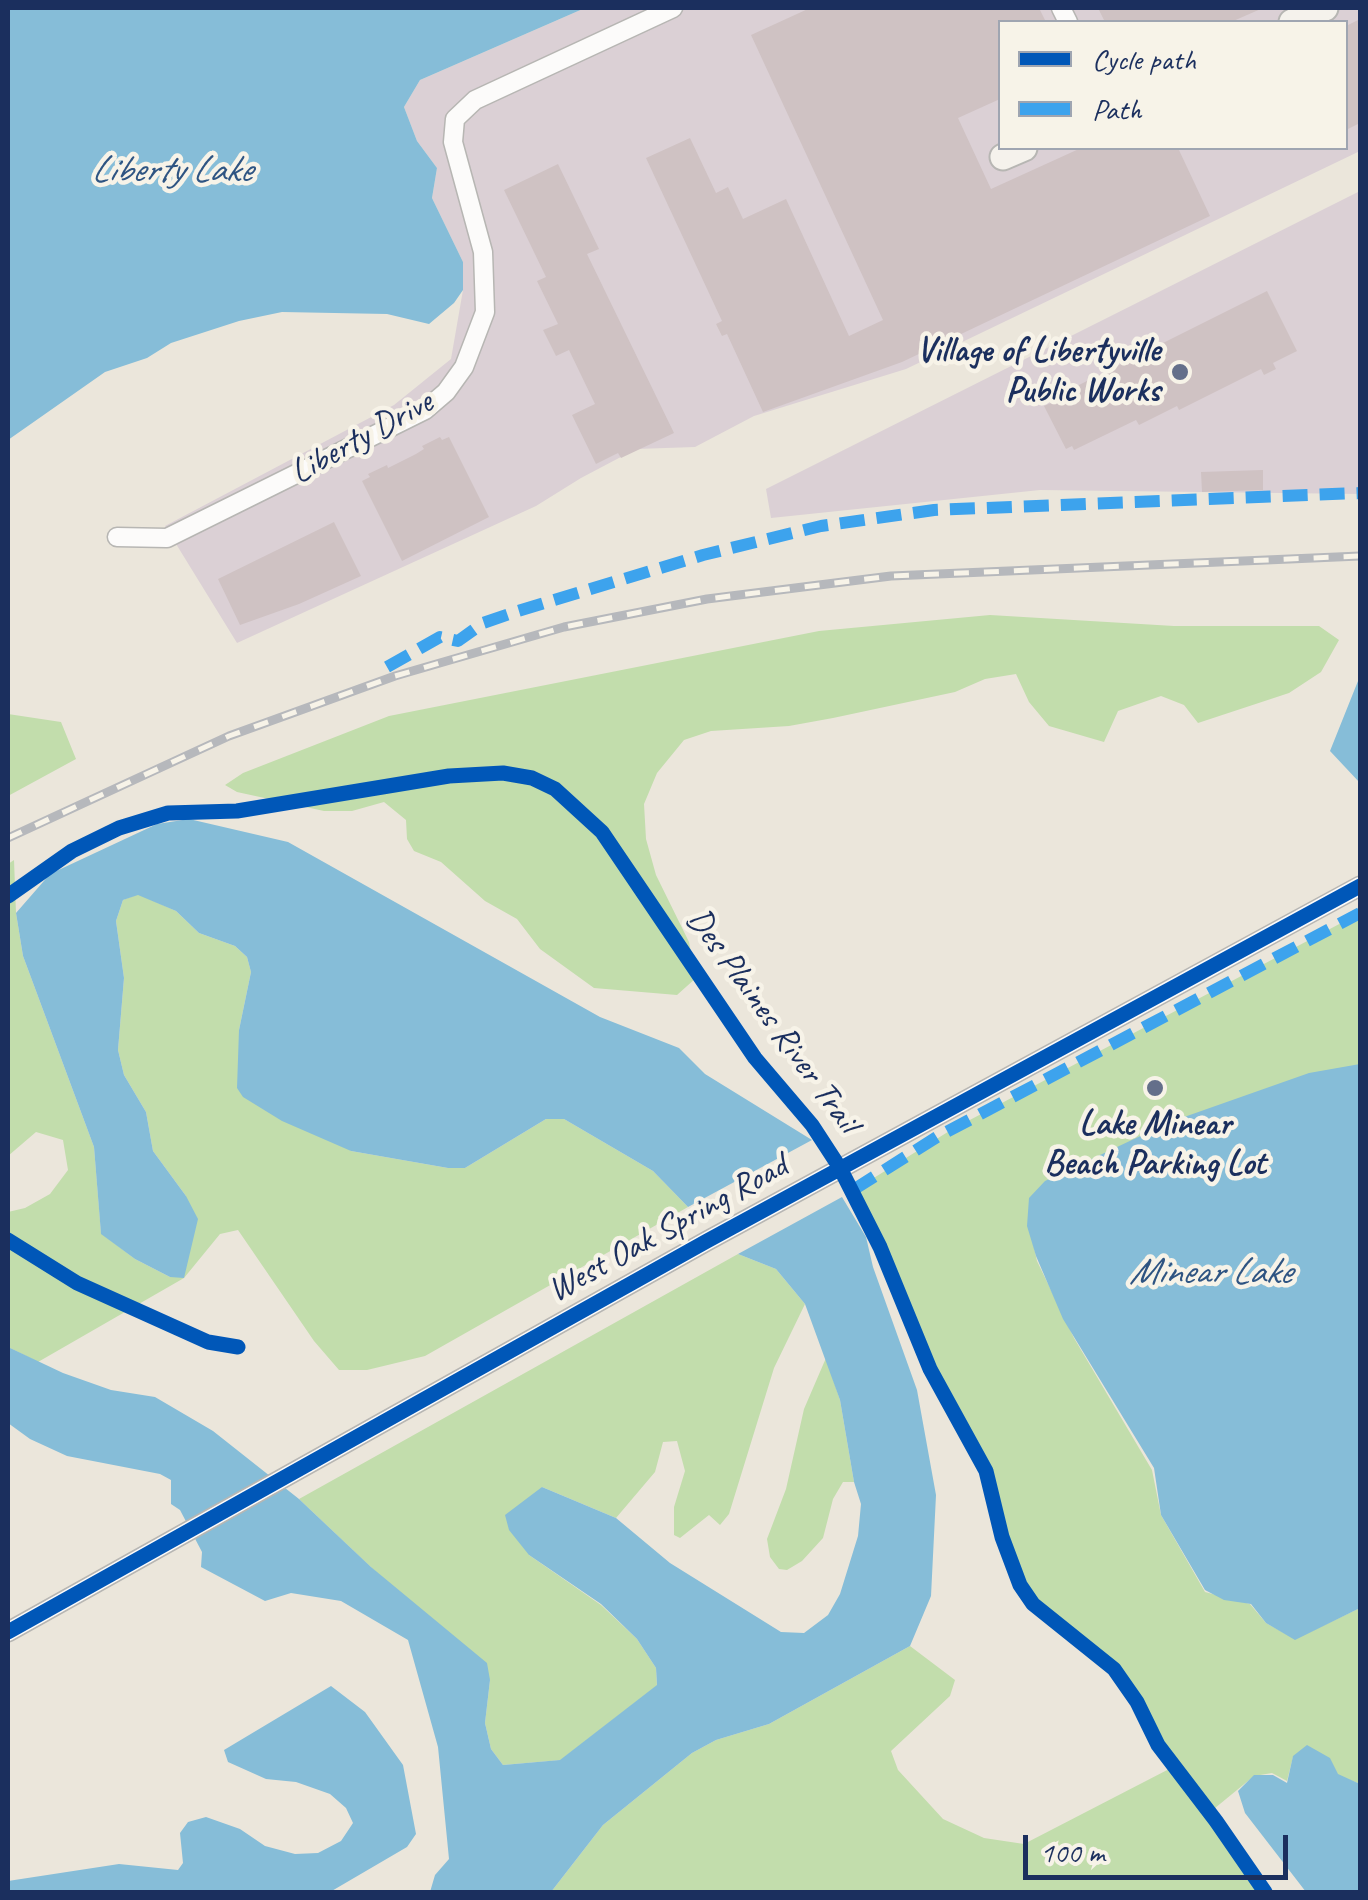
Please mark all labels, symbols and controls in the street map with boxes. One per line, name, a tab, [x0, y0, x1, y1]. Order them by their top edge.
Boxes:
legend	[998, 20, 1348, 150]
text: Cycle path	[1092, 40, 1196, 78]
text: Path	[1092, 90, 1141, 128]
water label: Liberty Lake	[91, 148, 251, 194]
place label: Village of Libertyville Public Works	[917, 331, 1160, 413]
marker: Village of Libertyville Public Works	[1169, 361, 1191, 383]
street label: Liberty Drive	[284, 382, 440, 494]
street label: Des Plaines River Trail	[676, 901, 868, 1141]
marker: Lake Minear Beach Parking Lot	[1144, 1077, 1166, 1099]
place label: Lake Minear Beach Parking Lot	[1044, 1104, 1266, 1186]
street label: West Oak Spring Road	[541, 1146, 795, 1312]
water label: Minear Lake	[1129, 1250, 1291, 1296]
scale bar	[1028, 1815, 1293, 1877]
text: 100 m	[1040, 1833, 1105, 1871]

